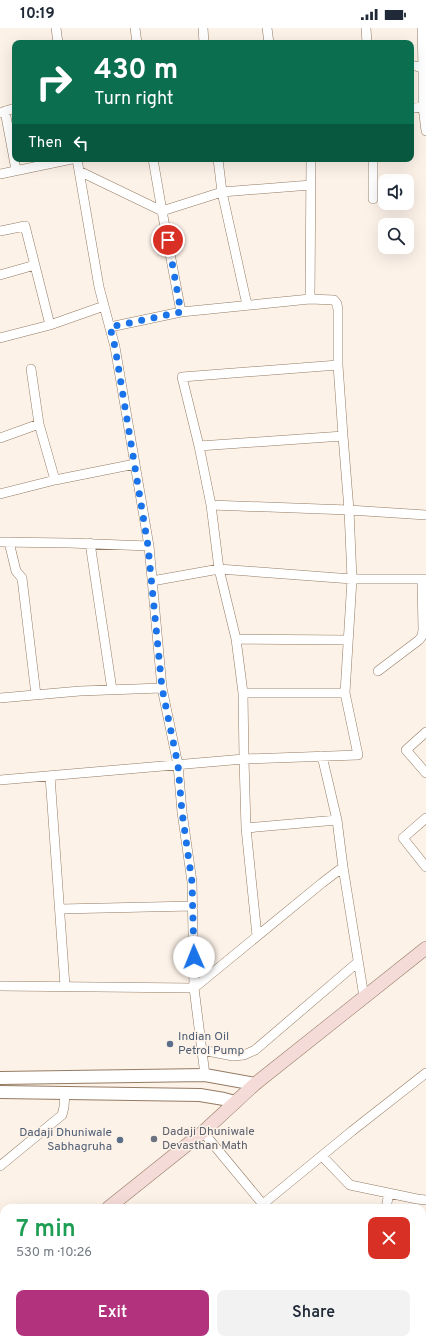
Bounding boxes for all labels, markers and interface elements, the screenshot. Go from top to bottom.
text: 10:19 [20,5,55,24]
text: 430 m [94,53,178,89]
icon: right [28,56,80,108]
text: Turn right [94,88,174,111]
icon: left [70,132,92,154]
text: Then [28,134,62,153]
map controls [378,174,414,254]
button: sound [378,174,414,210]
button: search [378,218,414,254]
pin [151,223,185,257]
icon: arrive [157,229,179,251]
position arrow [173,936,215,978]
place label: Indian Oil Petrol Pump [178,1029,245,1059]
marker: Indian Oil Petrol Pump [165,1039,175,1049]
place label: Dadaji Dhuniwale Devasthan Math [162,1124,255,1154]
place label: Dadaji Dhuniwale Sabhagruha [19,1125,112,1155]
marker: Dadaji Dhuniwale Devasthan Math [149,1134,159,1144]
marker: Dadaji Dhuniwale Sabhagruha [115,1135,125,1145]
text: 7 min [16,1215,76,1245]
button: close [368,1217,410,1259]
text: 530 m · 10:26 [16,1245,92,1261]
button: Exit [16,1290,209,1336]
button: Share [217,1290,410,1336]

